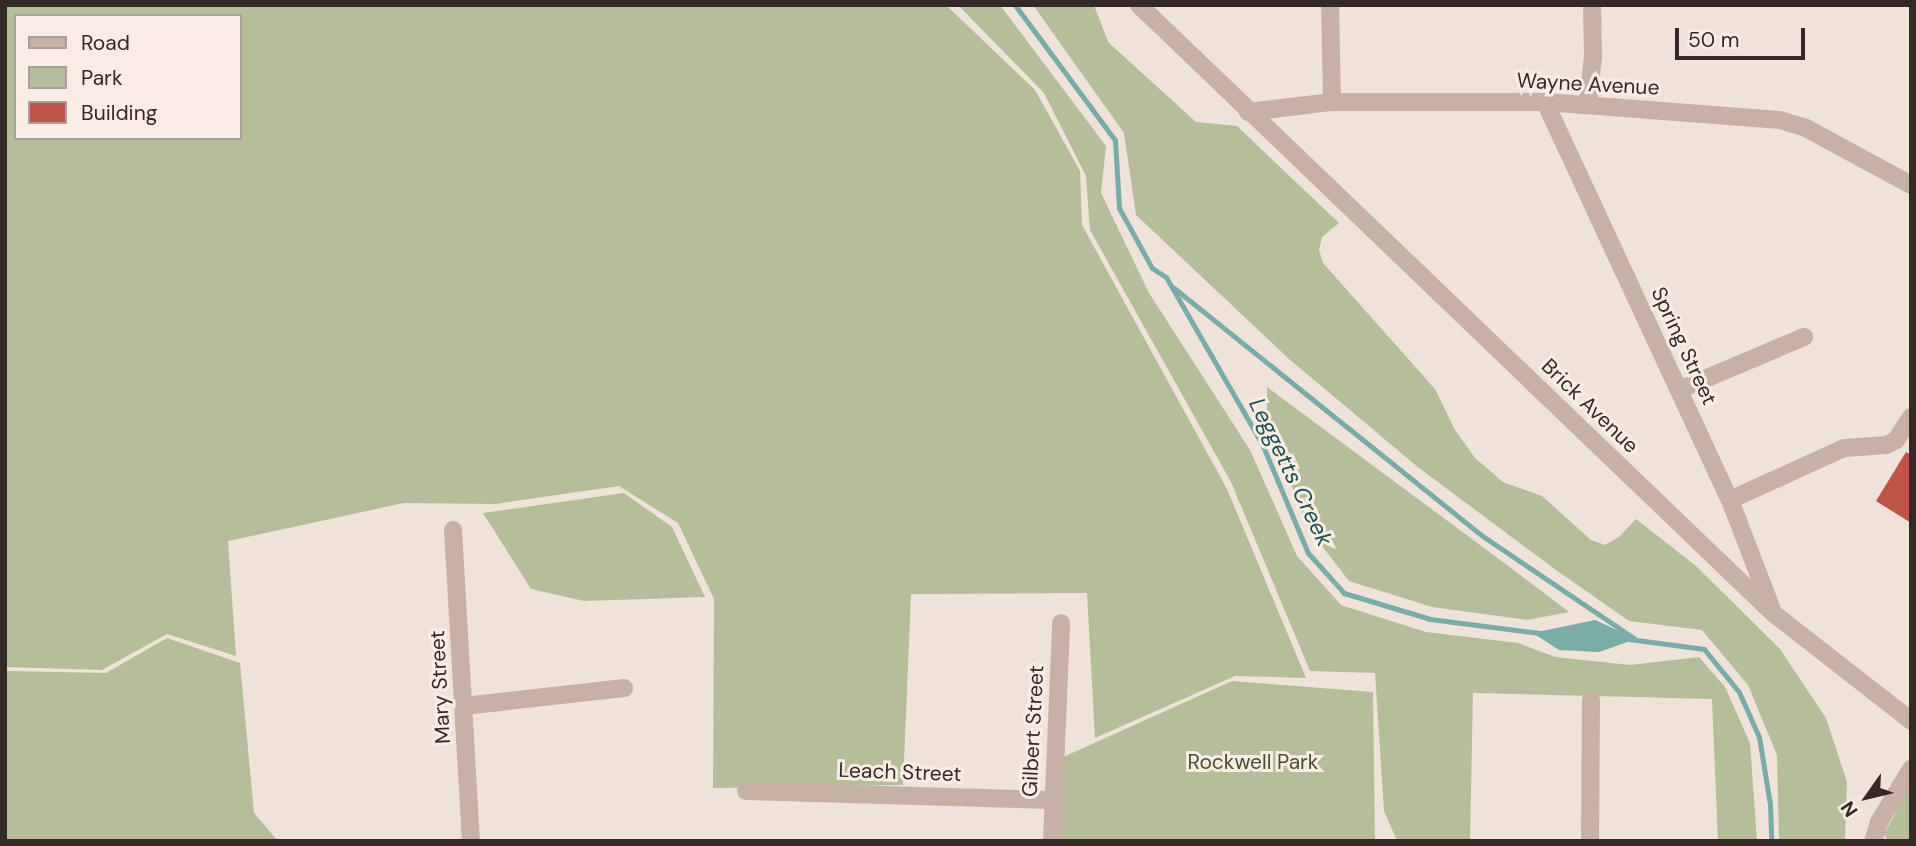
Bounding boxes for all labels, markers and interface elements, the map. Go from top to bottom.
legend [14,14,242,140]
scale bar [1678,14,1808,58]
text: 50 m [1688,26,1739,54]
text: Road [81,29,130,57]
text: Park [81,64,122,92]
street label: Wayne Avenue [1516,68,1660,100]
text: Building [81,99,157,127]
street label: Spring Street [1646,283,1722,409]
street label: Brick Avenue [1536,354,1644,458]
water label: Leggetts Creek [1243,393,1339,551]
street label: Mary Street [424,630,456,744]
street label: Gilbert Street [1017,665,1049,797]
park label: Rockwell Park [1188,749,1318,775]
street label: Leach Street [838,757,962,787]
north arrow [1832,762,1902,832]
text: N [1835,796,1863,822]

